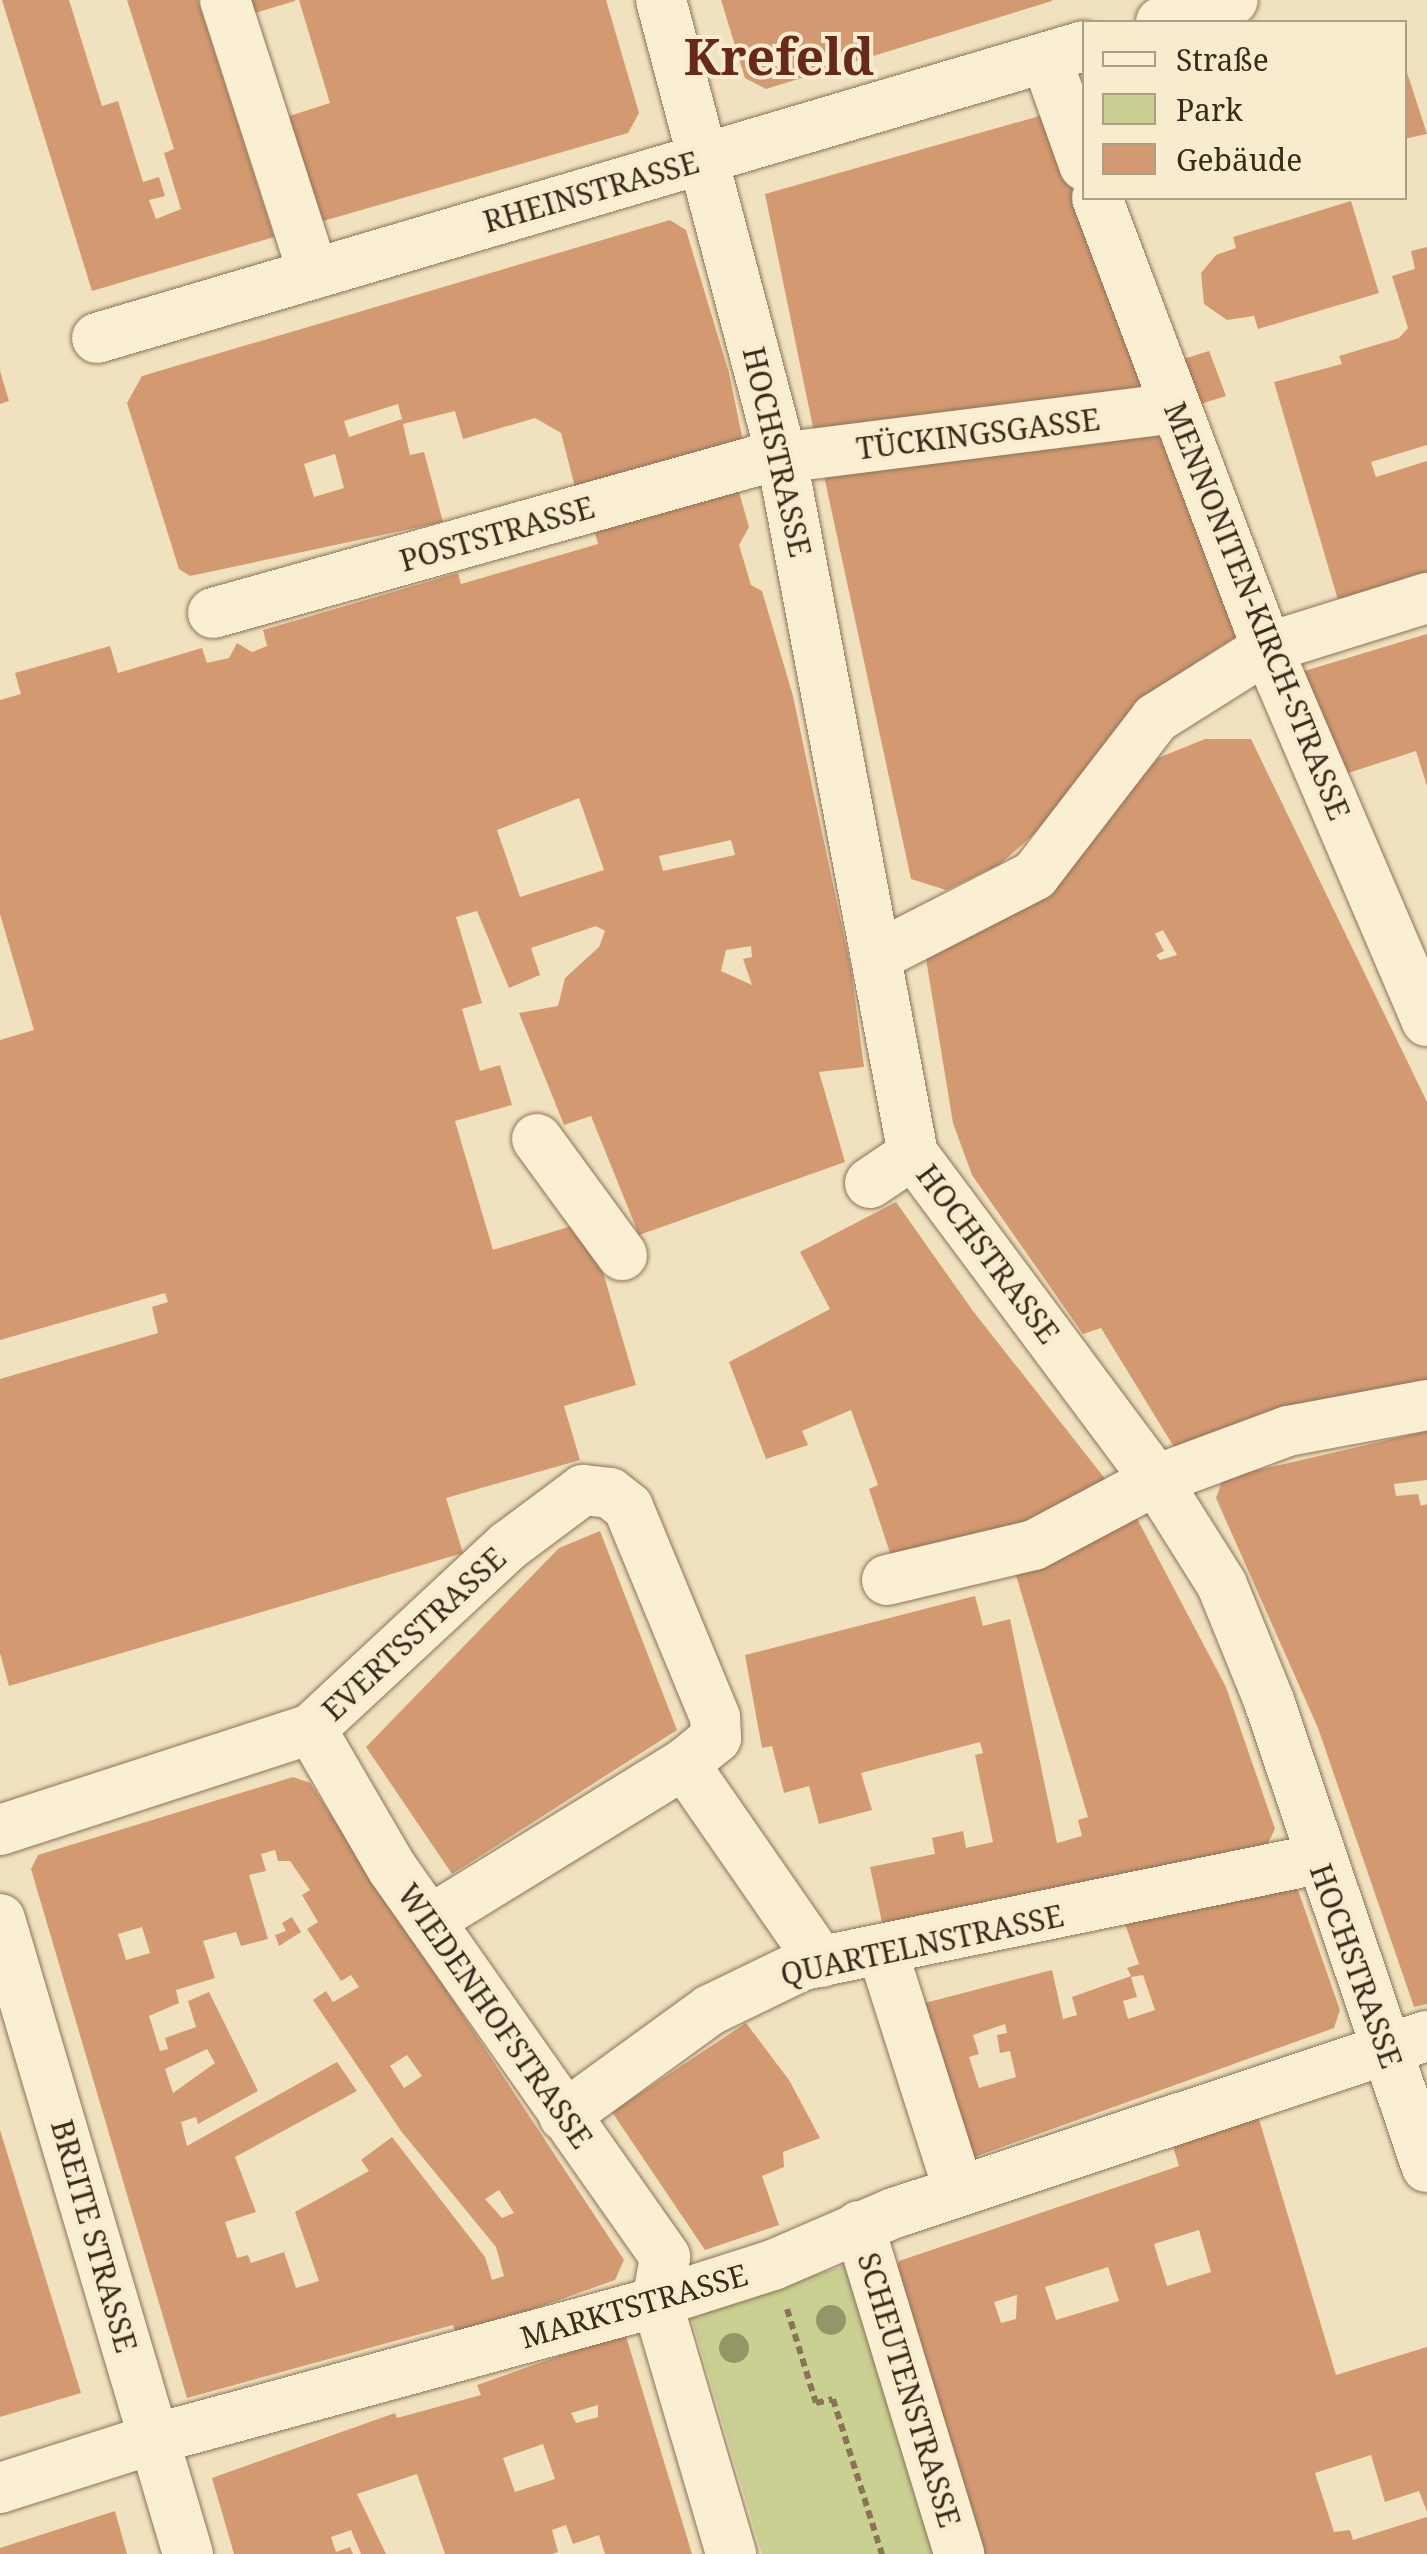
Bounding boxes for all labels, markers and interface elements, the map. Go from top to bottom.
legend [1082,20,1407,200]
district label: Krefeld [684,27,874,87]
text: Straße [1176,39,1269,80]
text: Park [1176,89,1243,130]
text: Gebäude [1176,139,1302,180]
street label: RHEINSTRASSE [479,144,703,240]
street label: HOCHSTRASSE [735,343,819,561]
street label: MENNONITEN-KIRCH-STRASSE [1157,397,1357,825]
street label: TÜCKINGSGASSE [854,401,1102,467]
street label: POSTSTRASSE [396,489,598,579]
street label: HOCHSTRASSE [909,1158,1067,1350]
street label: EVERTSSTRASSE [315,1540,513,1728]
street label: HOCHSTRASSE [1302,1859,1410,2073]
street label: WIEDENHOFSTRASSE [390,1877,600,2155]
street label: QUARTELNSTRASSE [777,1897,1067,1993]
street label: BREITE STRASSE [44,2116,144,2356]
street label: SCHEUTENSTRASSE [850,2248,968,2532]
street label: MARKTSTRASSE [516,2256,752,2356]

